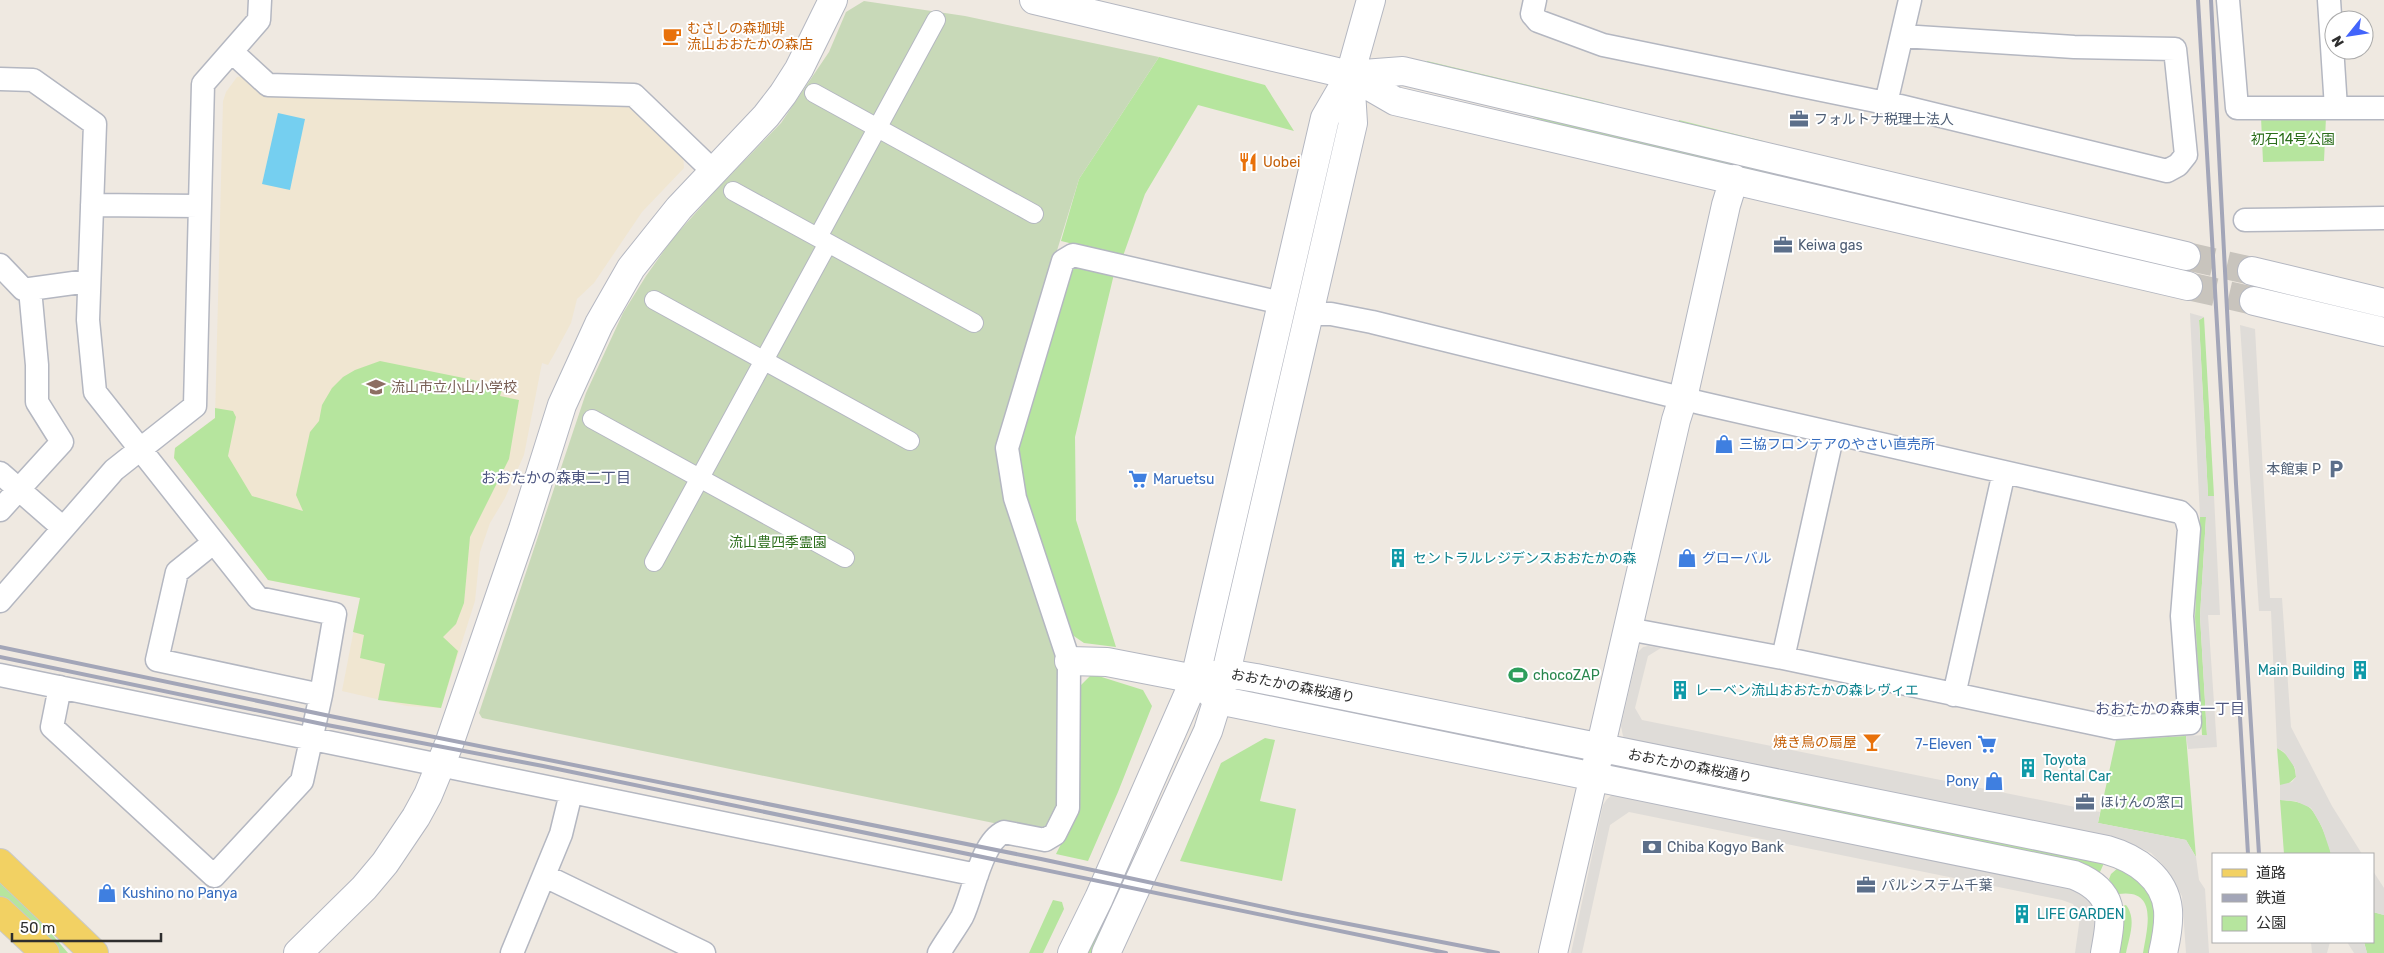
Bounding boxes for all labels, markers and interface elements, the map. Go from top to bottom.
north arrow [2324,10,2374,60]
place label: むさしの森珈琲 流山おおたかの森店 [687,20,813,53]
cafe icon: むさしの森珈琲 流山おおたかの森店 [661,25,683,47]
text: N [2328,33,2348,50]
office icon: フォルトナ税理士法人 [1788,108,1810,130]
place label: フォルトナ税理士法人 [1814,111,1954,128]
park label: 初石14号公園 [2251,131,2335,148]
restaurant icon: Uobei [1237,151,1259,173]
place label: Uobei [1263,154,1300,171]
office icon: Keiwa gas [1772,234,1794,256]
place label: Keiwa gas [1798,237,1863,254]
school or university icon: 流山市立小山小学校 [365,376,387,398]
place label: 流山市立小山小学校 [391,379,517,396]
shop icon: 三協フロンテアのやさい直売所 [1713,433,1735,455]
place label: 三協フロンテアのやさい直売所 [1739,436,1935,453]
parking icon: 本館東 P [2325,458,2347,480]
place label: 本館東 P [2267,461,2321,478]
supermarket icon: Maruetsu [1127,468,1149,490]
district label: おおたかの森東二丁目 [481,469,631,487]
place label: Maruetsu [1153,471,1214,488]
park label: 流山豊四季霊園 [729,534,827,551]
building icon: セントラルレジデンスおおたかの森 [1387,547,1409,569]
shop icon: グローバル [1676,547,1698,569]
place label: セントラルレジデンスおおたかの森 [1413,550,1637,567]
place label: グローバル [1702,550,1772,567]
building icon: Main Building [2349,659,2371,681]
place label: Main Building [2258,662,2345,679]
sports icon: chocoZAP [1507,664,1529,686]
street label: おおたかの森桜通り [1230,666,1356,706]
place label: chocoZAP [1533,667,1600,684]
building icon: レーベン流山おおたかの森レヴィエ [1669,679,1691,701]
place label: レーベン流山おおたかの森レヴィエ [1695,682,1919,699]
district label: おおたかの森東一丁目 [2095,700,2245,718]
bar icon: 焼き鳥の扇屋 [1861,731,1883,753]
supermarket icon: 7-Eleven [1976,733,1998,755]
place label: 焼き鳥の扇屋 [1773,734,1857,751]
place label: 7-Eleven [1915,736,1972,753]
street label: おおたかの森桜通り [1627,746,1753,786]
place label: Toyota Rental Car [2043,752,2111,785]
building icon: Toyota Rental Car [2017,757,2039,779]
shop icon: Pony [1983,770,2005,792]
place label: Pony [1946,773,1979,790]
office icon: ほけんの窓口 [2074,791,2096,813]
place label: ほけんの窓口 [2100,794,2184,811]
bank icon: Chiba Kogyo Bank [1641,836,1663,858]
place label: Chiba Kogyo Bank [1667,839,1785,856]
legend [2212,853,2374,943]
text: 道路 [2256,864,2286,882]
office icon: パルシステム千葉 [1855,874,1877,896]
place label: パルシステム千葉 [1881,877,1993,894]
shop icon: Kushino no Panya [96,882,118,904]
place label: Kushino no Panya [122,885,238,902]
text: 鉄道 [2256,889,2286,907]
building icon: LIFE GARDEN [2011,903,2033,925]
place label: LIFE GARDEN [2037,906,2125,923]
scale bar [12,910,161,942]
text: 公園 [2256,914,2286,932]
text: 50 m [20,919,55,937]

